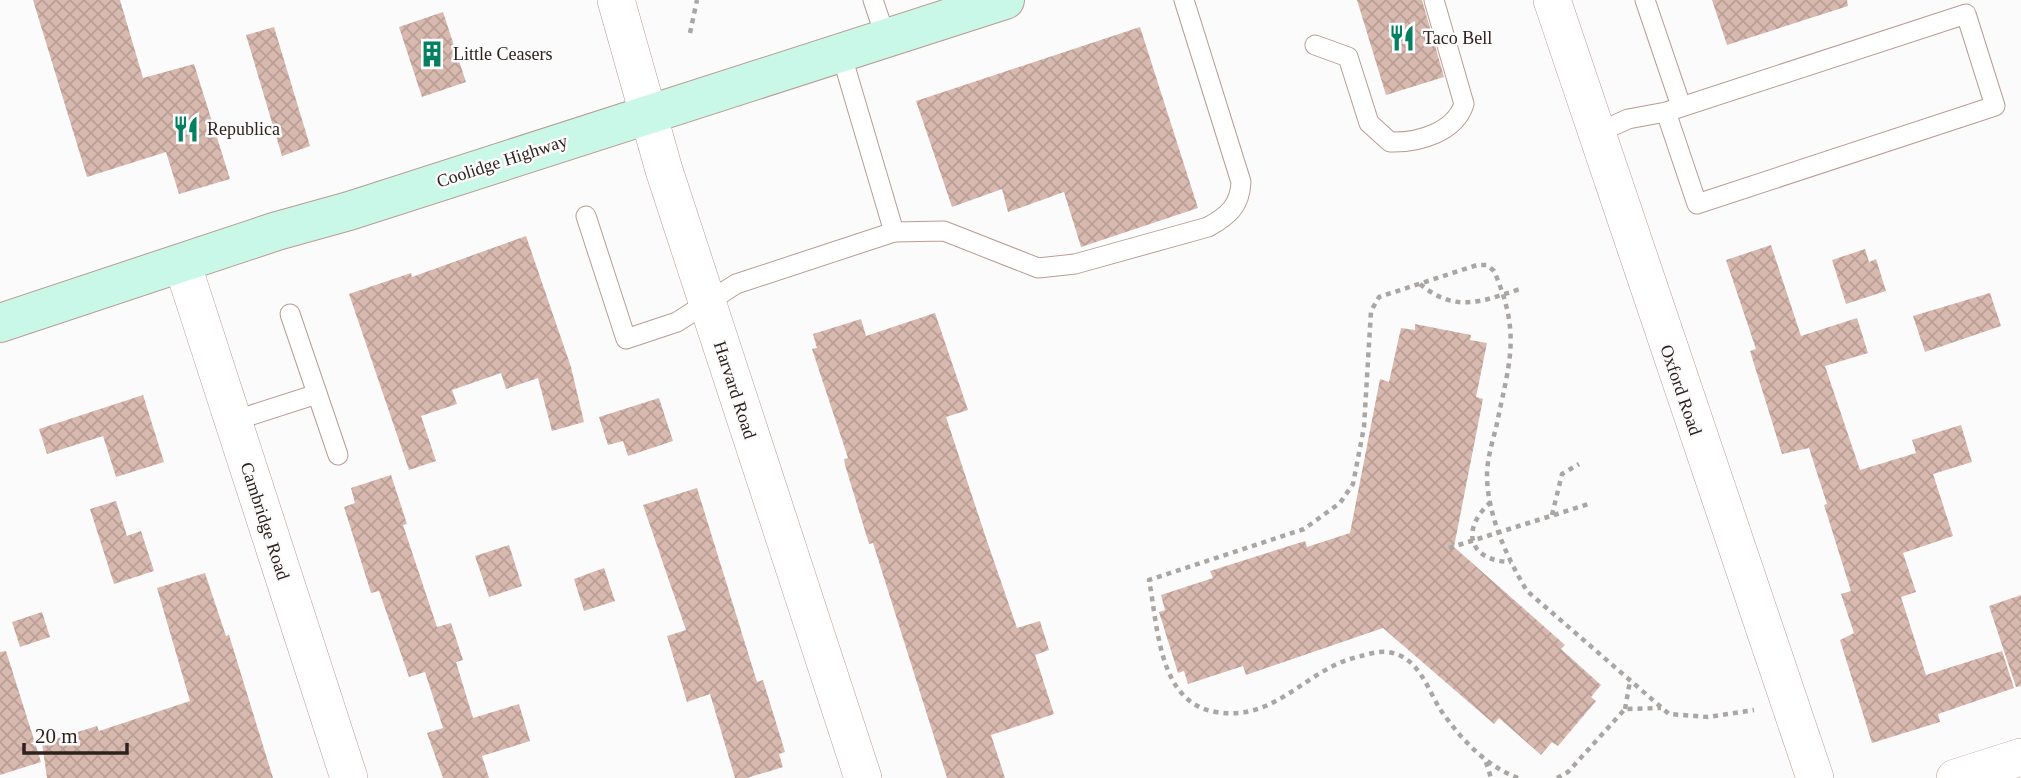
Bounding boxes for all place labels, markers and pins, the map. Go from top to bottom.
restaurant icon: Taco Bell [1387,23,1417,53]
place label: Taco Bell [1423,28,1492,48]
building icon: Little Ceasers [417,39,447,69]
place label: Little Ceasers [453,44,552,64]
restaurant icon: Republica [171,114,201,144]
place label: Republica [207,119,280,139]

